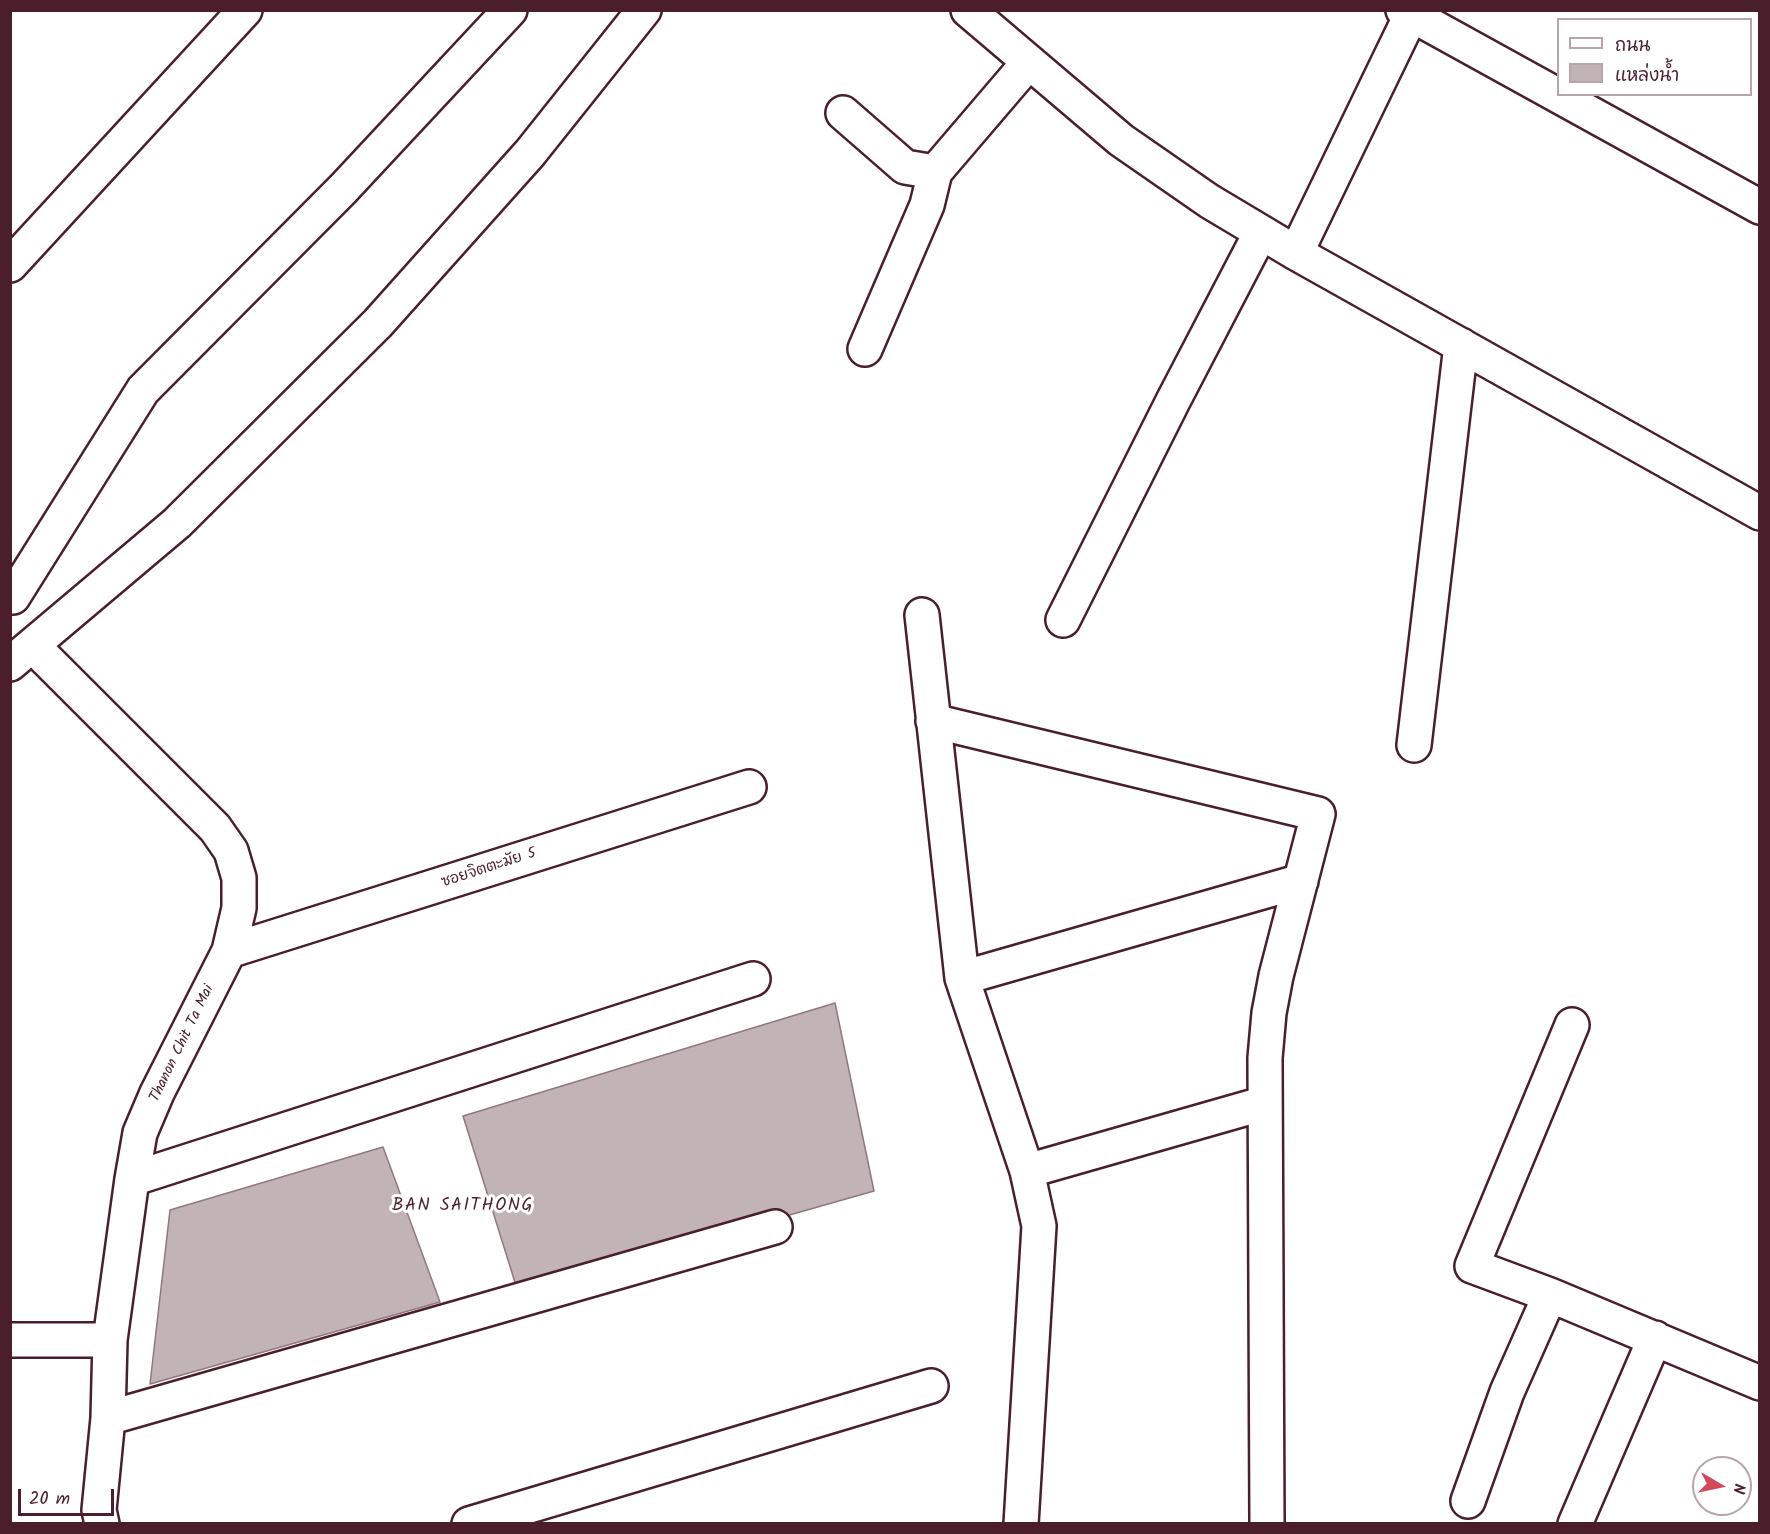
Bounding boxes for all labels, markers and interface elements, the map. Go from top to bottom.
legend [1557,18,1752,96]
text: ถนน [1615,32,1650,61]
text: แหล่งน้ำ [1615,62,1679,91]
street label: ซอยจิตตะมัย 5 [439,845,539,893]
street label: Thanon Chit Ta Mai [147,983,219,1105]
district label: BAN SAITHONG [392,1196,534,1218]
north arrow [1692,1456,1752,1516]
scale bar [21,1477,117,1515]
text: N [1725,1482,1751,1496]
text: 20 m [29,1485,70,1514]

